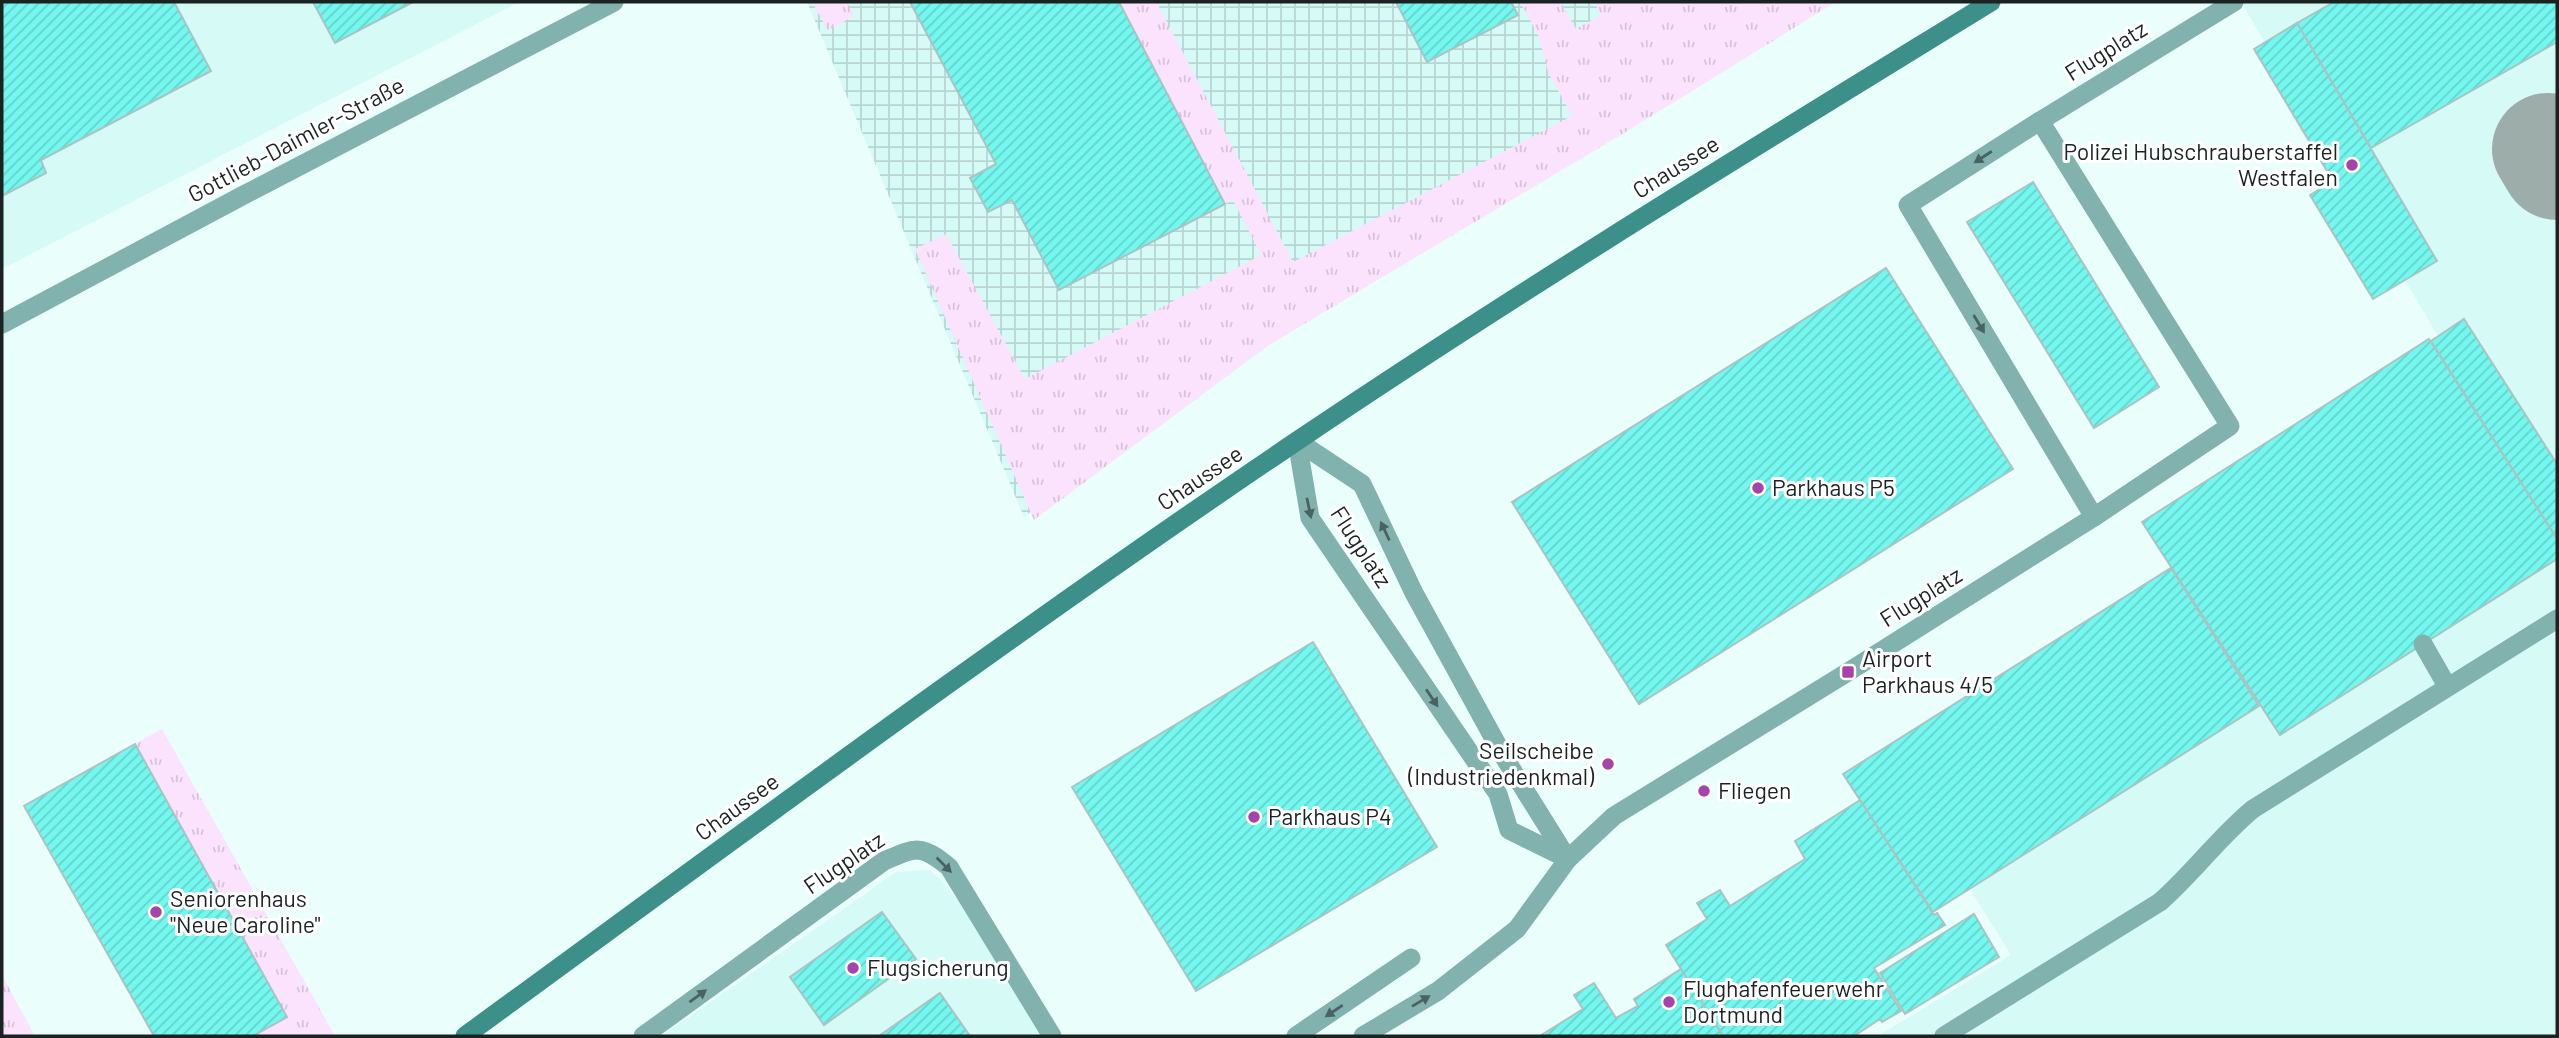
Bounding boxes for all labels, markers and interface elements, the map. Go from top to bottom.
street label: Flugplatz [2059,14,2152,86]
street label: Gottlieb-Daimler-Straße [183,70,408,208]
street label: Chaussee [1627,129,1724,204]
place label: Polizei Hubschrauberstaffel Westfalen [2064,137,2338,191]
one-way arrow [1973,151,1992,164]
marker: Polizei Hubschrauberstaffel Westfalen [2344,157,2360,173]
one-way arrow [1973,315,1986,334]
street label: Chaussee [1152,439,1247,516]
place label: Parkhaus P5 [1772,473,1895,501]
marker: Parkhaus P5 [1750,480,1766,496]
one-way arrow [1303,497,1314,519]
street label: Flugplatz [1325,501,1398,592]
one-way arrow [1379,521,1391,541]
street label: Flugplatz [1874,560,1967,632]
place label: Airport Parkhaus 4/5 [1862,644,1993,698]
marker: Airport Parkhaus 4/5 [1840,664,1856,680]
one-way arrow [1425,688,1438,707]
place label: Seilscheibe (Industriedenkmal) [1407,736,1595,790]
marker: Seilscheibe (Industriedenkmal) [1600,756,1616,772]
street label: Chaussee [689,766,784,846]
place label: Fliegen [1718,776,1791,804]
marker: Fliegen [1696,783,1712,799]
place label: Parkhaus P4 [1268,802,1392,830]
marker: Parkhaus P4 [1246,809,1262,825]
street label: Flugplatz [798,825,889,899]
one-way arrow [936,856,953,873]
place label: Seniorenhaus "Neue Caroline" [170,884,321,938]
marker: Seniorenhaus "Neue Caroline" [148,904,164,920]
place label: Flugsicherung [867,953,1009,981]
marker: Flugsicherung [845,960,861,976]
place label: Flughafenfeuerwehr Dortmund [1683,974,1885,1028]
one-way arrow [689,989,708,1003]
marker: Flughafenfeuerwehr Dortmund [1661,994,1677,1010]
one-way arrow [1411,995,1431,1007]
one-way arrow [1325,1004,1343,1018]

